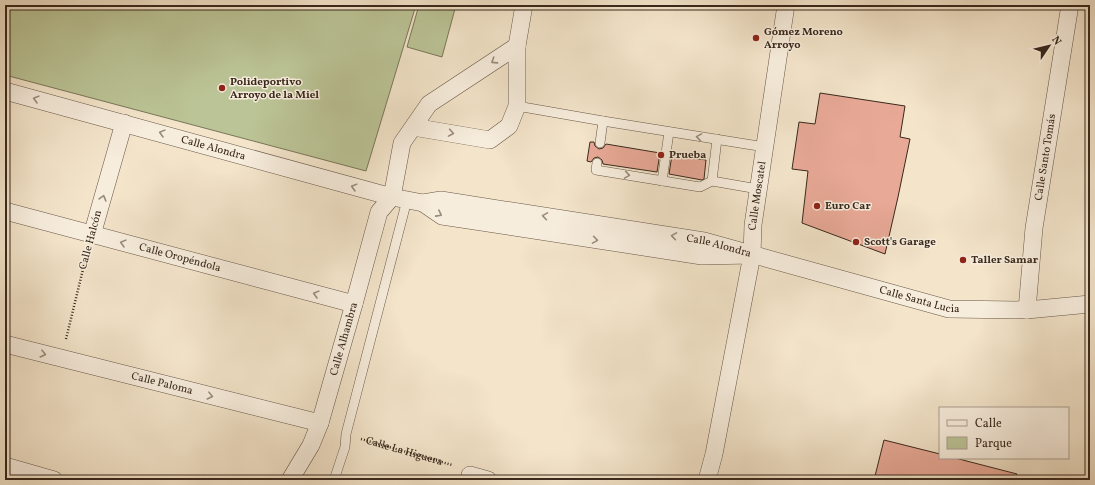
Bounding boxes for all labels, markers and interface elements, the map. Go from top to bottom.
place label: Gómez Moreno Arroyo [764,25,843,53]
north arrow [1029,26,1069,66]
marker: Gómez Moreno Arroyo [751,33,761,43]
text: N [1048,34,1064,49]
one-way arrow [491,57,498,64]
place label: Polideportivo Arroyo de la Miel [230,75,319,103]
marker: Polideportivo Arroyo de la Miel [217,83,227,93]
one-way arrow [33,95,40,104]
street label: Calle Santo Tomás [1031,112,1060,202]
one-way arrow [158,129,165,138]
one-way arrow [448,129,454,137]
street label: Calle Alondra [179,132,248,164]
one-way arrow [695,133,702,142]
place label: Prueba [669,148,706,163]
marker: Prueba [656,150,666,160]
street label: Calle Moscatel [745,160,770,231]
one-way arrow [624,170,630,179]
one-way arrow [351,183,358,191]
one-way arrow [98,194,106,201]
place label: Euro Car [825,199,871,214]
marker: Euro Car [812,201,822,211]
street label: Calle Halcón [76,208,106,271]
one-way arrow [435,209,443,216]
one-way arrow [542,212,548,221]
street label: Calle Alondra [685,231,753,261]
one-way arrow [671,233,677,241]
one-way arrow [592,235,598,244]
place label: Scott's Garage [864,235,936,250]
marker: Scott's Garage [851,237,861,247]
one-way arrow [120,239,127,248]
street label: Calle Oropéndola [137,240,223,276]
place label: Taller Samar [971,253,1039,268]
marker: Taller Samar [958,255,968,265]
street label: Calle Santa Lucia [878,283,960,317]
one-way arrow [313,291,320,299]
street label: Calle Alhambra [326,300,362,377]
one-way arrow [40,349,46,357]
street label: Calle Paloma [130,368,195,398]
one-way arrow [206,391,213,399]
legend [939,407,1069,459]
text: Calle [975,416,1002,432]
street label: Calle La Higuera [364,433,445,470]
text: Parque [975,436,1012,452]

